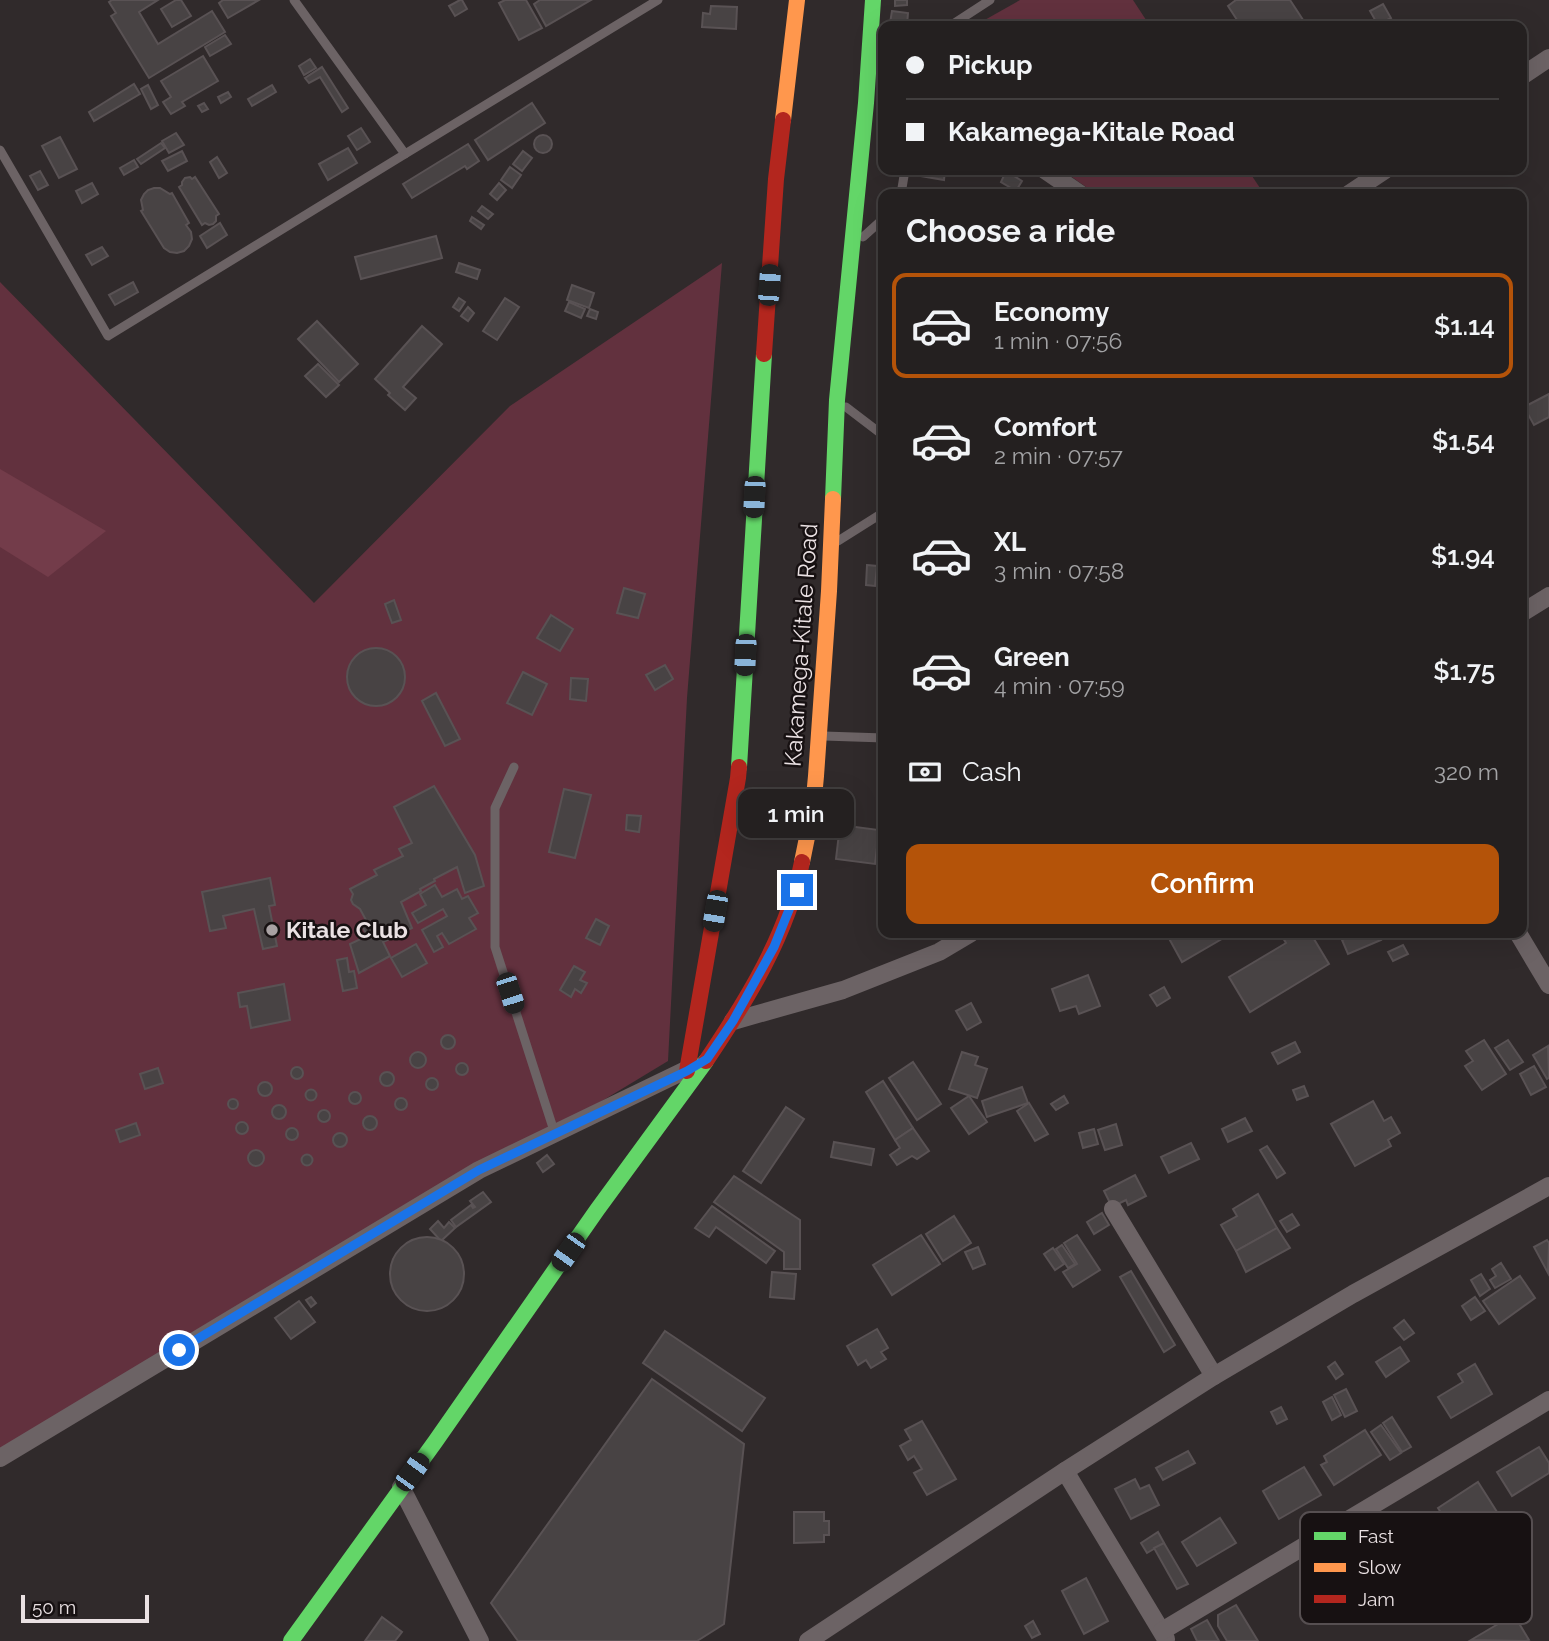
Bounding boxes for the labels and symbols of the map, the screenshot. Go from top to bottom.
car [758,263,781,307]
car [743,475,766,519]
street label: Kakamega-Kitale Road [779,522,822,768]
car [734,633,757,677]
callout: 1 min [739,788,855,838]
route end [781,874,813,906]
car [702,888,729,934]
place label: Kitale Club [286,916,408,943]
marker: Kitale Club [264,922,280,938]
car [494,970,527,1016]
car [548,1229,589,1275]
route start [163,1334,195,1366]
car [392,1449,433,1495]
legend [1300,1512,1532,1624]
text: Fast [1358,1525,1394,1547]
text: Slow [1358,1556,1402,1578]
text: Jam [1358,1588,1395,1610]
scale bar [21,1592,149,1624]

